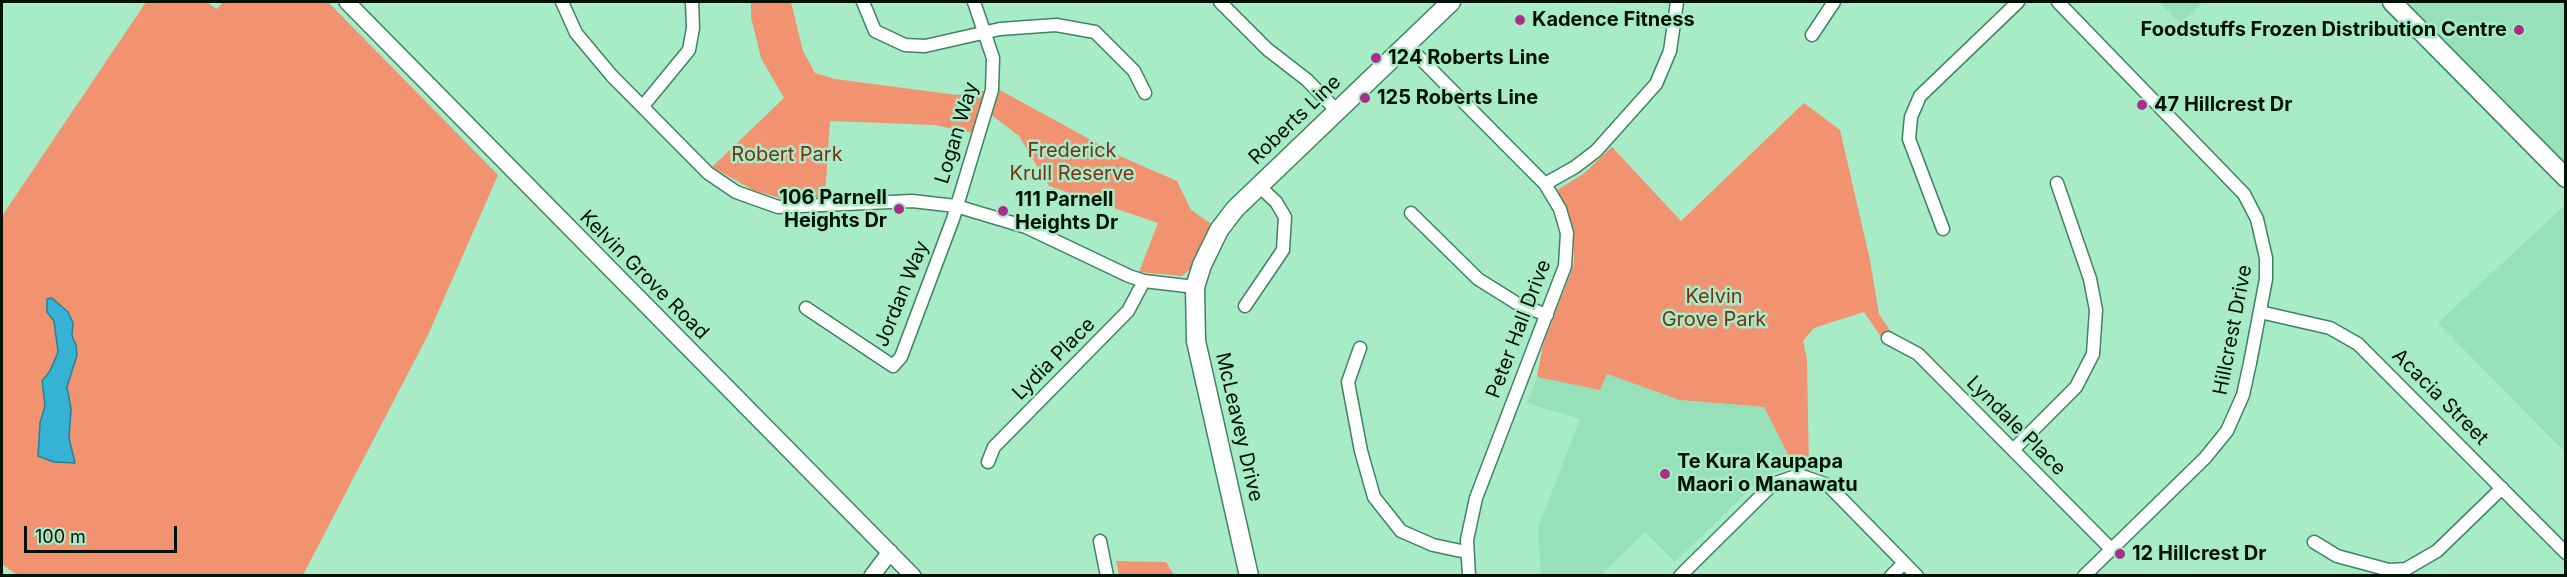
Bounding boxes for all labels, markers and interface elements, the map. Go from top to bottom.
place label: Kadence Fitness [1532,8,1695,32]
marker: Kadence Fitness [1513,13,1527,27]
place label: Foodstuffs Frozen Distribution Centre [2141,18,2507,42]
marker: Foodstuffs Frozen Distribution Centre [2512,23,2526,37]
place label: 124 Roberts Line [1388,46,1550,70]
marker: 124 Roberts Line [1369,51,1383,65]
street label: Roberts Line [1244,70,1346,170]
street label: Logan Way [930,79,984,187]
place label: 125 Roberts Line [1377,86,1538,110]
marker: 125 Roberts Line [1358,91,1372,105]
place label: 47 Hillcrest Dr [2154,93,2292,117]
marker: 47 Hillcrest Dr [2135,98,2149,112]
park label: Frederick Krull Reserve [1010,139,1134,186]
park label: Robert Park [731,143,843,167]
place label: 106 Parnell Heights Dr [779,186,887,233]
place label: 111 Parnell Heights Dr [1015,188,1118,235]
marker: 106 Parnell Heights Dr [892,202,906,216]
marker: 111 Parnell Heights Dr [996,204,1010,218]
street label: Kelvin Grove Road [574,205,714,345]
street label: Jordan Way [870,237,934,351]
street label: Peter Hall Drive [1482,256,1556,402]
street label: Hillcrest Drive [2209,263,2257,397]
park label: Kelvin Grove Park [1662,285,1766,332]
street label: Lydia Place [1008,313,1100,405]
street label: Acacia Street [2387,344,2493,450]
street label: McLeavey Drive [1210,350,1268,504]
street label: Lyndale Place [1961,371,2071,481]
place label: Te Kura Kaupapa Maori o Manawatu [1677,450,1858,497]
marker: Te Kura Kaupapa Maori o Manawatu [1658,467,1672,481]
scale bar [27,514,180,552]
text: 100 m [35,526,86,547]
place label: 12 Hillcrest Dr [2132,542,2266,566]
marker: 12 Hillcrest Dr [2113,547,2127,561]

